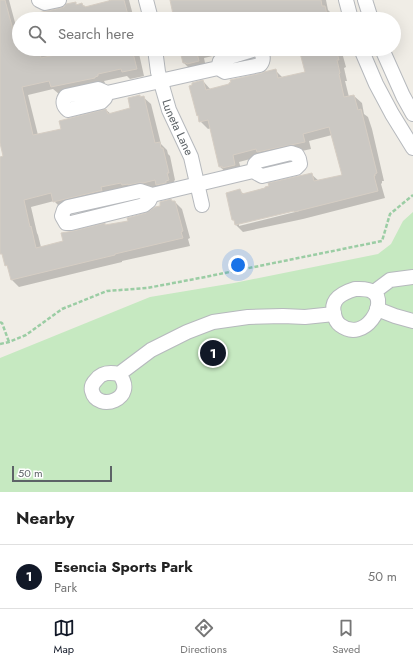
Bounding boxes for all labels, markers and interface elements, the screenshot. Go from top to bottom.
search box [12,12,401,56]
icon: search [26,23,48,45]
text: Search here [58,23,134,45]
street label: Luneta Lane [157,97,198,158]
your location [228,255,248,275]
pin: 1 [200,338,226,368]
scale bar [12,464,112,483]
text: 50 m [18,465,43,481]
text: Nearby [16,506,74,530]
text: Esencia Sports Park [54,556,193,578]
text: 1 [26,567,32,586]
text: 50 m [368,567,397,586]
text: Park [54,578,77,597]
tab: Map [53,617,75,657]
tab: Directions [180,617,227,657]
tab: Saved [332,617,360,657]

